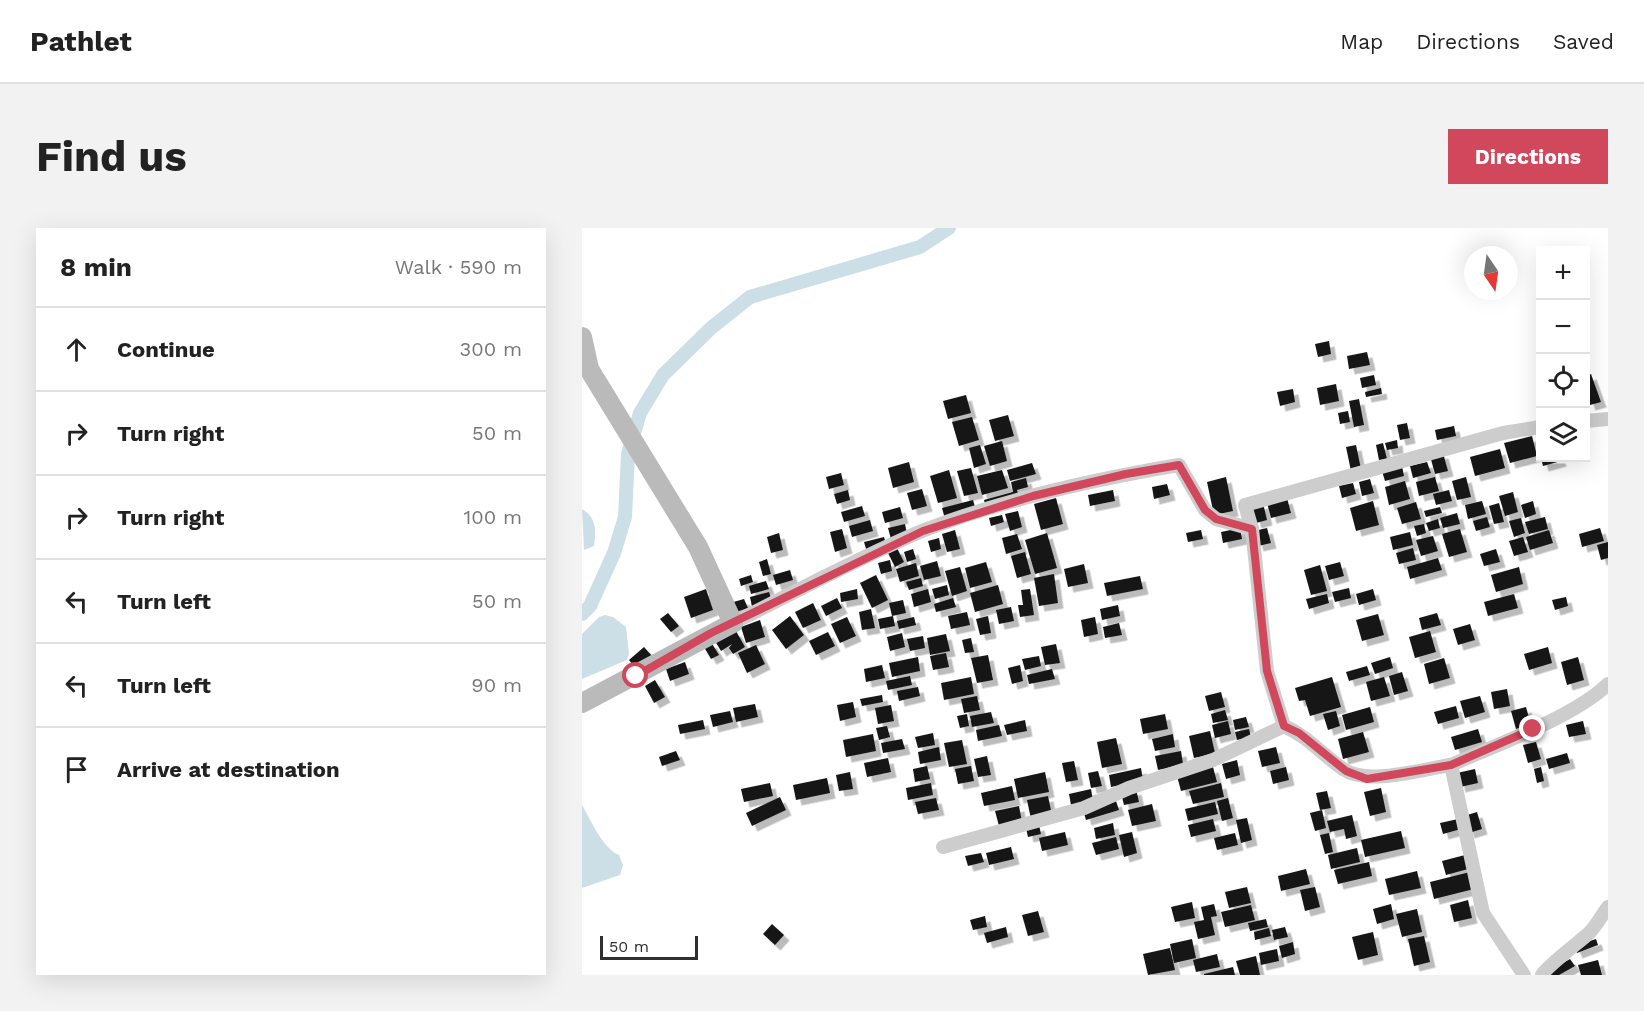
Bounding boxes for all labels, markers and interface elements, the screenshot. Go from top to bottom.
text: Pathlet [30,25,132,58]
text: Map [1340,29,1383,54]
text: Directions [1416,29,1520,54]
text: Saved [1553,29,1614,54]
button: Directions [1448,129,1608,184]
text: Find us [36,132,187,181]
north arrow [1464,246,1518,300]
map controls [1536,246,1590,462]
button: + [1536,246,1590,300]
text: 8 min [60,252,132,282]
text: Walk · 590 m [395,255,522,279]
button: − [1536,300,1590,354]
icon: ahead [60,333,93,366]
text: Continue [117,337,215,362]
text: 300 m [460,337,522,361]
button: locate [1536,354,1590,408]
button: layers [1536,408,1590,462]
icon: right [60,417,93,450]
text: Turn right [117,421,224,446]
text: 50 m [472,421,522,445]
icon: right [60,501,93,534]
text: Turn right [117,505,224,530]
text: 100 m [463,505,522,529]
icon: left [60,585,93,618]
text: Turn left [117,589,211,614]
text: 50 m [472,589,522,613]
route start [622,662,648,688]
icon: left [60,669,93,702]
text: Turn left [117,673,211,698]
text: 90 m [471,673,522,697]
route end [1519,715,1545,741]
icon: arrive [60,753,93,786]
text: Arrive at destination [117,757,340,782]
scale bar [600,933,698,960]
text: 50 m [609,937,649,956]

